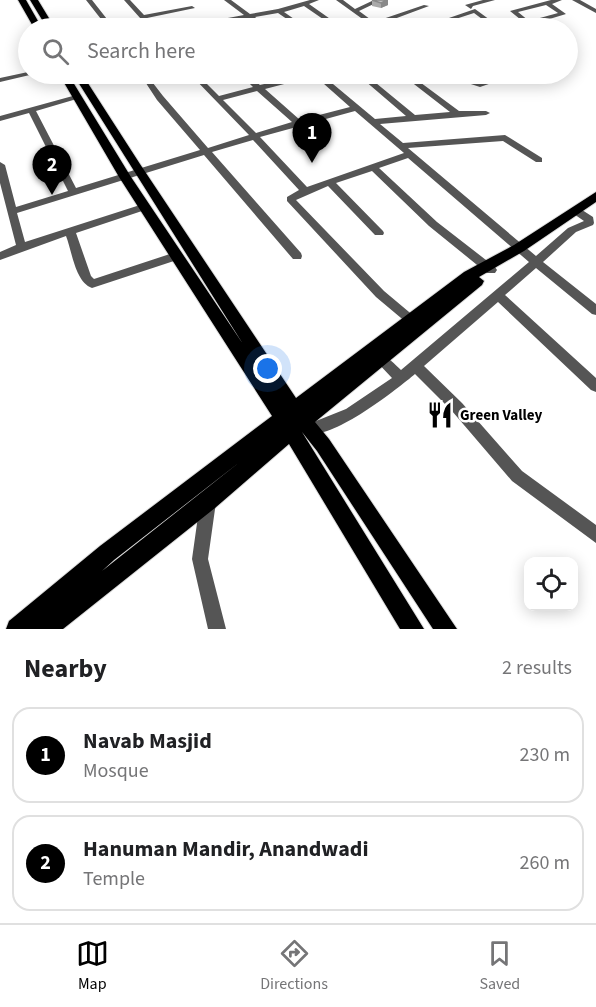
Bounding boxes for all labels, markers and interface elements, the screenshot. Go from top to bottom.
search box [18,18,578,84]
icon: search [39,35,72,68]
text: Search here [87,35,195,67]
pin: 1 [292,114,332,163]
pin: 2 [32,146,72,195]
your location [253,354,282,383]
restaurant icon: Green Valley [425,400,455,430]
place label: Green Valley [460,405,542,426]
map controls [524,557,578,611]
button: locate [524,557,578,611]
text: Nearby [24,650,107,687]
text: 2 results [502,654,572,682]
text: Navab Masjid [83,725,212,757]
text: 1 [40,741,51,769]
text: 230 m [520,741,570,769]
text: Mosque [83,757,149,785]
text: Hanuman Mandir, Anandwadi [83,833,368,865]
text: 2 [40,849,51,877]
text: 260 m [520,849,570,877]
text: Temple [83,865,145,893]
tab: Map [76,937,109,995]
tab: Directions [260,937,328,995]
tab: Saved [479,937,520,995]

